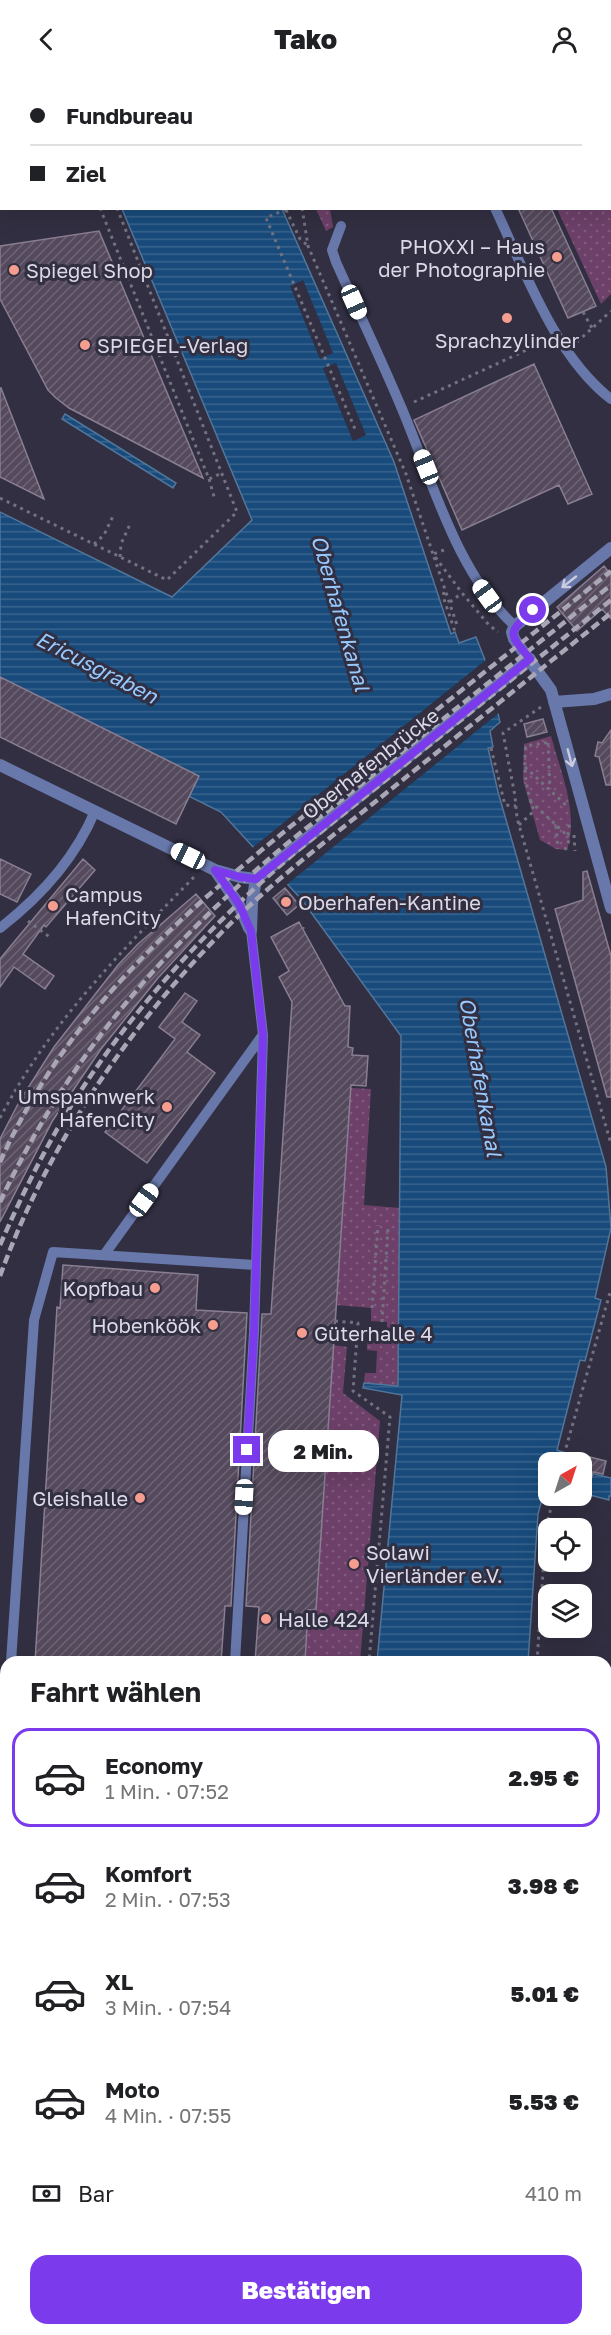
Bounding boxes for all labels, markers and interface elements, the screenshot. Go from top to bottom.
icon: back [30,23,63,56]
text: Tako [274,23,337,55]
icon: person [548,23,581,56]
text: Fundbureau [66,102,193,129]
text: Ziel [66,160,106,187]
place label: PHOXXI – Haus der Photographie [378,234,545,281]
marker: PHOXXI – Haus der Photographie [550,250,564,264]
place label: Spiegel Shop [26,258,153,282]
marker: Spiegel Shop [7,263,21,277]
car [338,282,370,322]
marker: Sprachzylinder [500,311,514,325]
place label: Sprachzylinder [435,328,579,352]
place label: SPIEGEL-Verlag [97,333,248,357]
marker: SPIEGEL-Verlag [78,338,92,352]
car [411,447,441,487]
water label: Oberhafenkanal [306,532,376,695]
one-way arrow [561,575,577,588]
car [469,576,505,616]
route start [519,596,546,623]
water label: Ericusgraben [32,625,163,709]
street label: Oberhafenbrücke [297,702,443,824]
one-way arrow [564,748,576,767]
car [168,840,208,872]
place label: Campus HafenCity [65,882,161,929]
place label: Oberhafen-Kantine [298,890,481,914]
marker: Oberhafen-Kantine [279,895,293,909]
marker: Campus HafenCity [46,899,60,913]
water label: Oberhafenkanal [454,995,508,1160]
place label: Umspannwerk HafenCity [17,1084,155,1131]
marker: Umspannwerk HafenCity [160,1100,174,1114]
car [126,1180,162,1220]
place label: Kopfbau [63,1276,143,1300]
marker: Kopfbau [148,1281,162,1295]
place label: Hobenköök [91,1313,201,1337]
marker: Hobenköök [206,1318,220,1332]
place label: Güterhalle 4 [314,1321,433,1345]
marker: Güterhalle 4 [295,1326,309,1340]
callout: 2 Min. [268,1429,379,1471]
route end [233,1436,260,1463]
text: 2 Min. [294,1439,353,1463]
north arrow [538,1452,592,1506]
map controls [538,1452,592,1638]
car [234,1479,254,1515]
place label: Gleishalle [32,1486,128,1510]
marker: Gleishalle [133,1491,147,1505]
button: locate [538,1518,592,1572]
place label: Solawi Vierländer e.V. [366,1540,503,1587]
marker: Solawi Vierländer e.V. [347,1557,361,1571]
button: layers [538,1584,592,1638]
place label: Halle 424 [278,1607,370,1631]
marker: Halle 424 [259,1612,273,1626]
text: Fahrt wählen [30,1676,201,1708]
icon: car [33,1751,87,1805]
text: Economy [105,1752,203,1779]
text: 2.95 € [509,1764,579,1791]
text: 1 Min. · 07:52 [105,1779,229,1803]
icon: car [33,1859,87,1913]
text: Komfort [105,1860,192,1887]
text: 3.98 € [508,1872,579,1899]
text: 2 Min. · 07:53 [105,1887,231,1911]
icon: car [33,1967,87,2021]
text: XL [105,1968,133,1995]
text: 5.01 € [510,1980,579,2007]
text: 3 Min. · 07:54 [105,1995,231,2019]
icon: car [33,2075,87,2129]
text: Moto [105,2076,160,2103]
text: 5.53 € [509,2088,579,2115]
text: 4 Min. · 07:55 [105,2103,231,2127]
icon: cash [30,2177,63,2210]
text: Bar [78,2180,114,2207]
text: 410 m [525,2181,582,2205]
button: Bestätigen [30,2255,582,2324]

